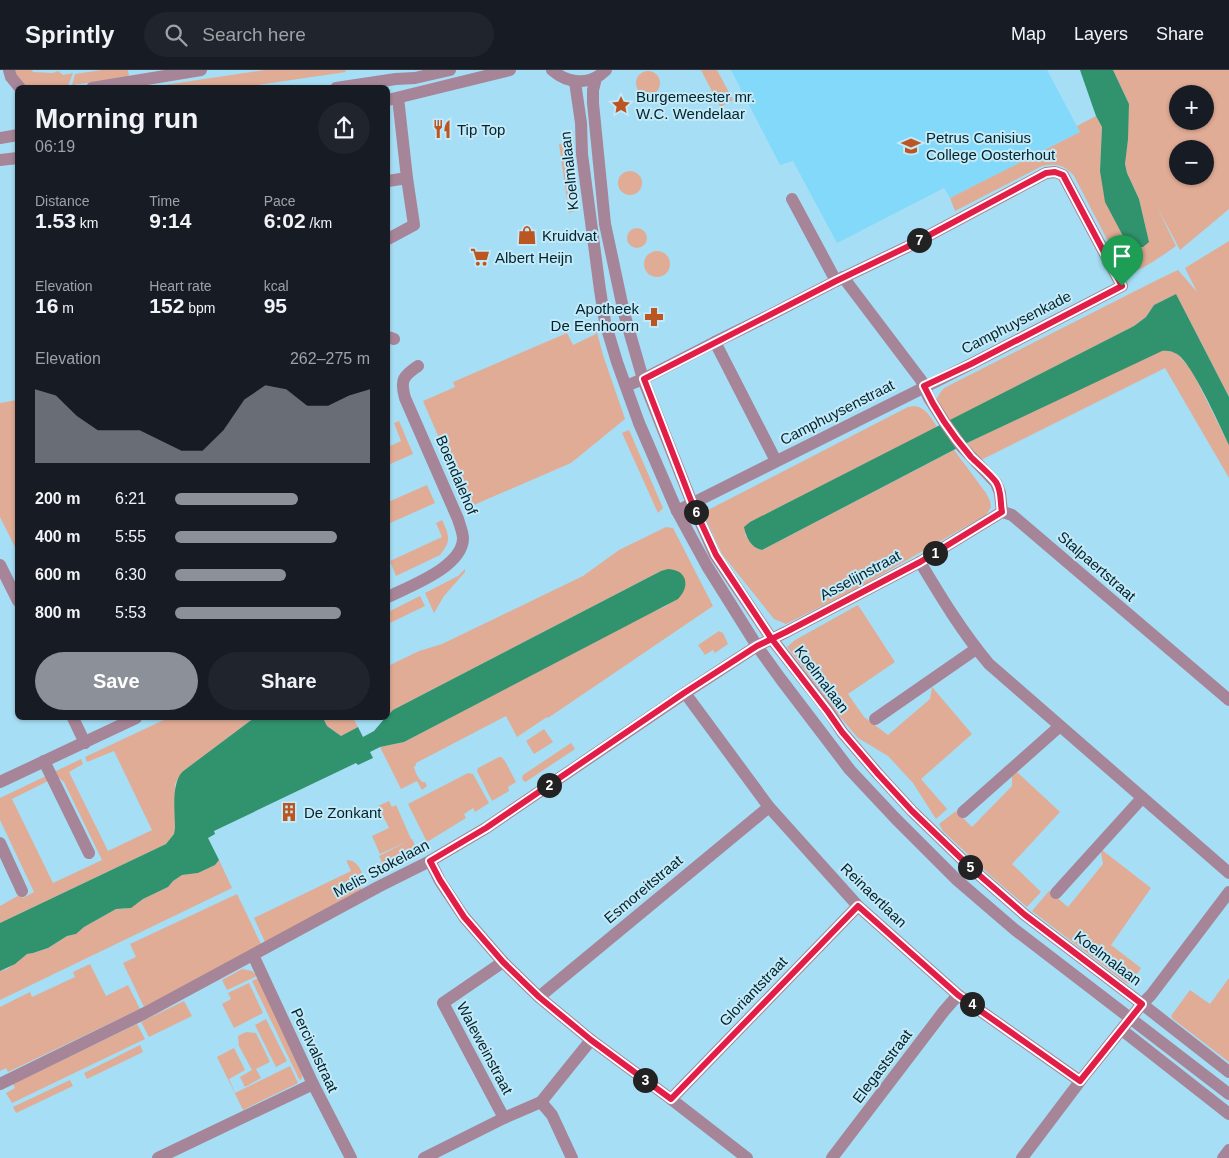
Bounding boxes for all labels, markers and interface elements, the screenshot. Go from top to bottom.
search box [144,12,494,57]
text: Sprintly [25,21,114,48]
icon: search [162,21,190,49]
text: Search here [202,24,306,45]
text: Map [1011,24,1046,44]
text: Layers [1074,24,1128,44]
text: Share [1156,24,1204,44]
map controls [1169,85,1214,185]
button: + [1169,85,1214,130]
place label: Burgemeester mr. W.C. Wendelaar [636,88,755,122]
place icon: Burgemeester mr. W.C. Wendelaar [610,94,632,116]
button: share [318,102,370,154]
text: Morning run [35,103,198,134]
restaurant icon: Tip Top [431,118,453,140]
place label: Tip Top [457,121,505,138]
place label: Petrus Canisius College Oosterhout [926,129,1056,163]
street label: Koelmalaan [556,131,582,211]
school or university icon: Petrus Canisius College Oosterhout [900,135,922,157]
text: 06:19 [35,138,75,155]
button: − [1169,140,1214,185]
text: Distance [35,193,89,209]
text: Time [149,193,180,209]
text: Pace [264,193,296,209]
text: 1.53 [35,209,76,232]
text: 9:14 [149,209,191,232]
text: 6:02 [264,209,306,232]
text: km [76,215,98,231]
text: /km [306,215,332,231]
shop icon: Kruidvat [516,224,538,246]
place label: Kruidvat [542,227,598,244]
pin: 7 [906,228,932,252]
text: 7 [916,232,923,248]
pin [1101,235,1143,286]
icon: arrive [1108,242,1136,270]
supermarket icon: Albert Heijn [469,246,491,268]
place label: Albert Heijn [495,249,573,266]
text: Elevation [35,278,93,294]
text: Heart rate [149,278,212,294]
text: kcal [264,278,289,294]
street label: Camphuysenkade [958,287,1074,357]
text: 16 [35,294,58,317]
text: 152 [149,294,184,317]
text: 95 [264,294,287,317]
text: m [58,300,74,316]
text: bpm [184,300,216,316]
place label: Apotheek De Eenhoorn [551,300,639,334]
pharmacy icon: Apotheek De Eenhoorn [643,306,665,328]
text: Elevation [35,350,101,367]
text: 262–275 m [290,350,370,367]
street label: Camphuysenstraat [777,375,898,448]
street label: Boendalehof [433,433,482,518]
text: 200 m [35,490,80,507]
text: 6:21 [115,490,146,507]
pin: 6 [684,500,708,524]
text: 6 [693,504,700,520]
text: 400 m [35,528,80,545]
text: 5:55 [115,528,146,545]
street label: Stalpaertstraat [1055,528,1140,605]
pin: 1 [922,540,948,566]
text: 1 [932,545,939,561]
street label: Asselijnstraat [817,546,904,603]
text: 600 m [35,566,80,583]
text: 6:30 [115,566,146,583]
text: 800 m [35,604,80,621]
text: 5:53 [115,604,146,621]
street label: Koelmalaan [791,642,853,716]
button: Save [35,652,198,710]
button: Share [208,652,370,710]
pin: 2 [536,772,562,798]
text: 2 [546,777,553,793]
building icon: De Zonkant [278,801,300,823]
place label: De Zonkant [304,804,382,821]
street label: Melis Stokelaan [330,836,432,900]
street label: Esmoreitstraat [600,851,686,927]
pin: 5 [958,854,982,880]
street label: Reinaertlaan [838,859,910,931]
text: 5 [967,859,974,875]
street label: Koelmalaan [1071,927,1145,989]
street label: Gloriantstraat [716,952,791,1029]
pin: 4 [960,992,984,1016]
text: 4 [969,996,976,1012]
street label: Waleweinstraat [454,999,517,1098]
street label: Percivalstraat [288,1005,342,1096]
street label: Elegaststraat [849,1025,916,1106]
pin: 3 [632,1068,658,1092]
text: 3 [642,1072,649,1088]

